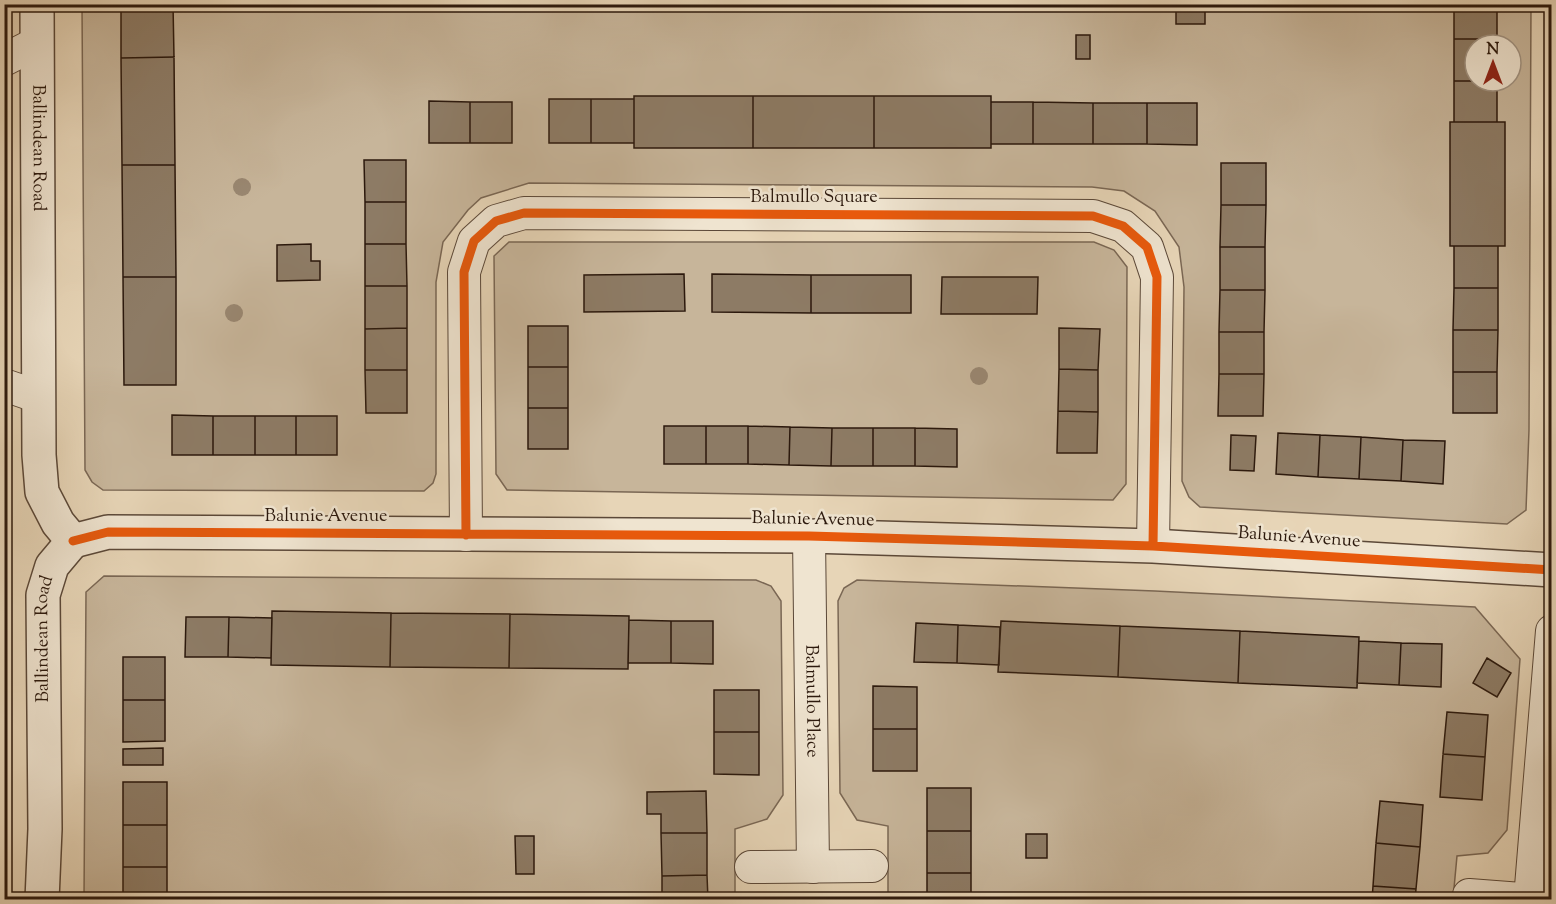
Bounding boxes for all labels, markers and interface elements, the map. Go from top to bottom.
north arrow [1463,33,1523,93]
text: N [1487,39,1500,62]
street label: Ballindean Road [24,84,51,212]
street label: Balmullo Square [750,185,878,211]
street label: Balunie Avenue [265,504,387,530]
street label: Balunie Avenue [751,506,875,534]
street label: Balunie Avenue [1237,521,1361,555]
street label: Ballindean Road [30,573,61,703]
street label: Balmullo Place [797,644,825,758]

